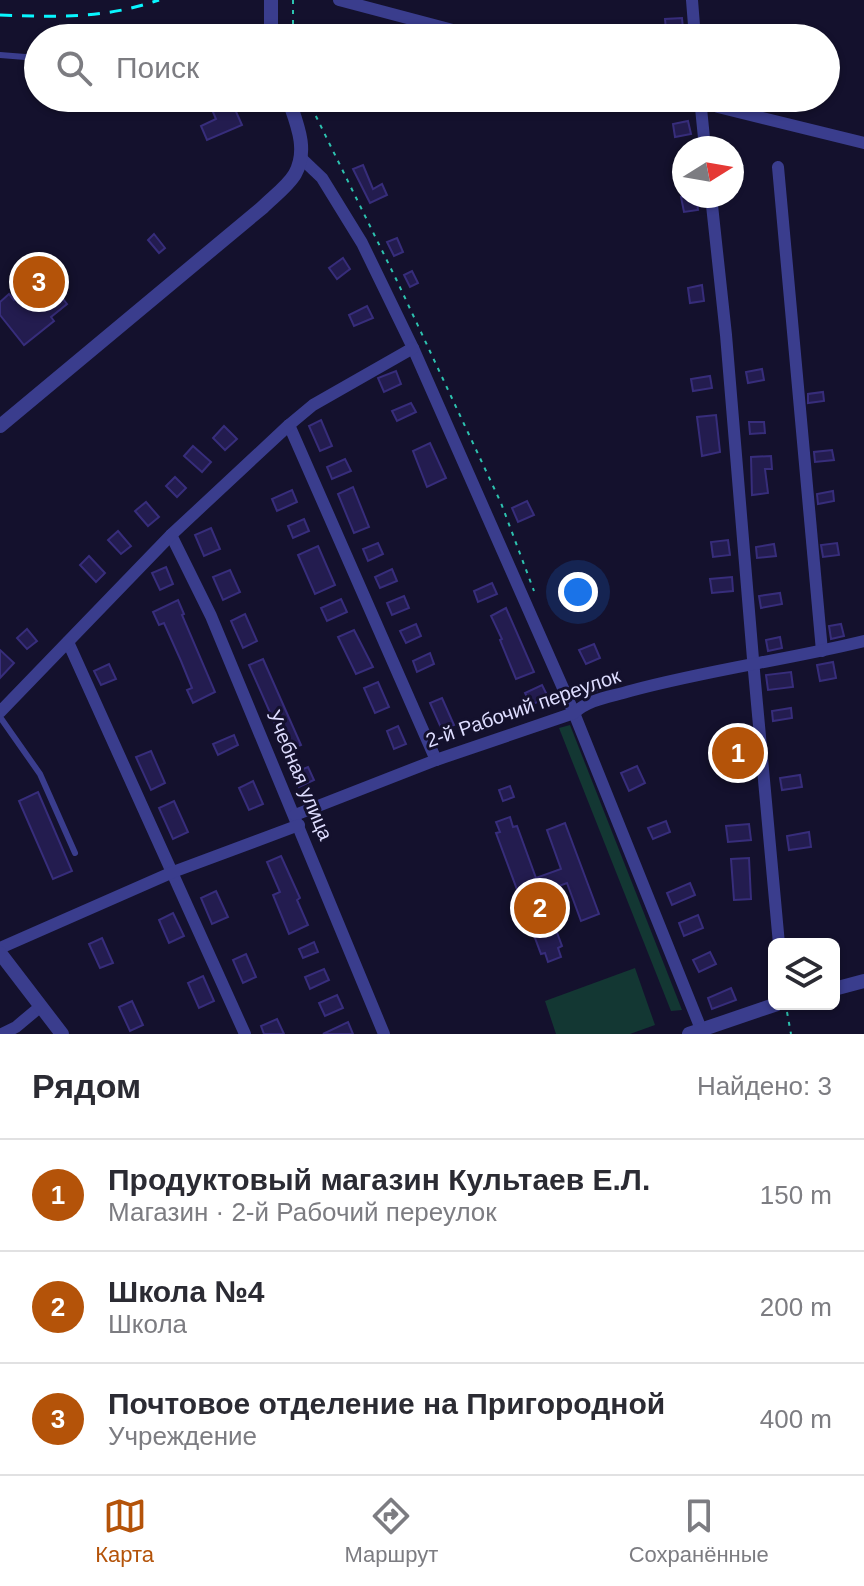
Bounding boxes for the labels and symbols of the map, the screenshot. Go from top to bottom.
north arrow [672,136,744,208]
pin: 3 [13,252,65,312]
your location [558,572,598,612]
street label: 2-й Рабочий переулок [423,664,623,752]
street label: Учебная улица [263,707,338,844]
pin: 1 [712,723,764,783]
pin: 2 [514,878,566,938]

